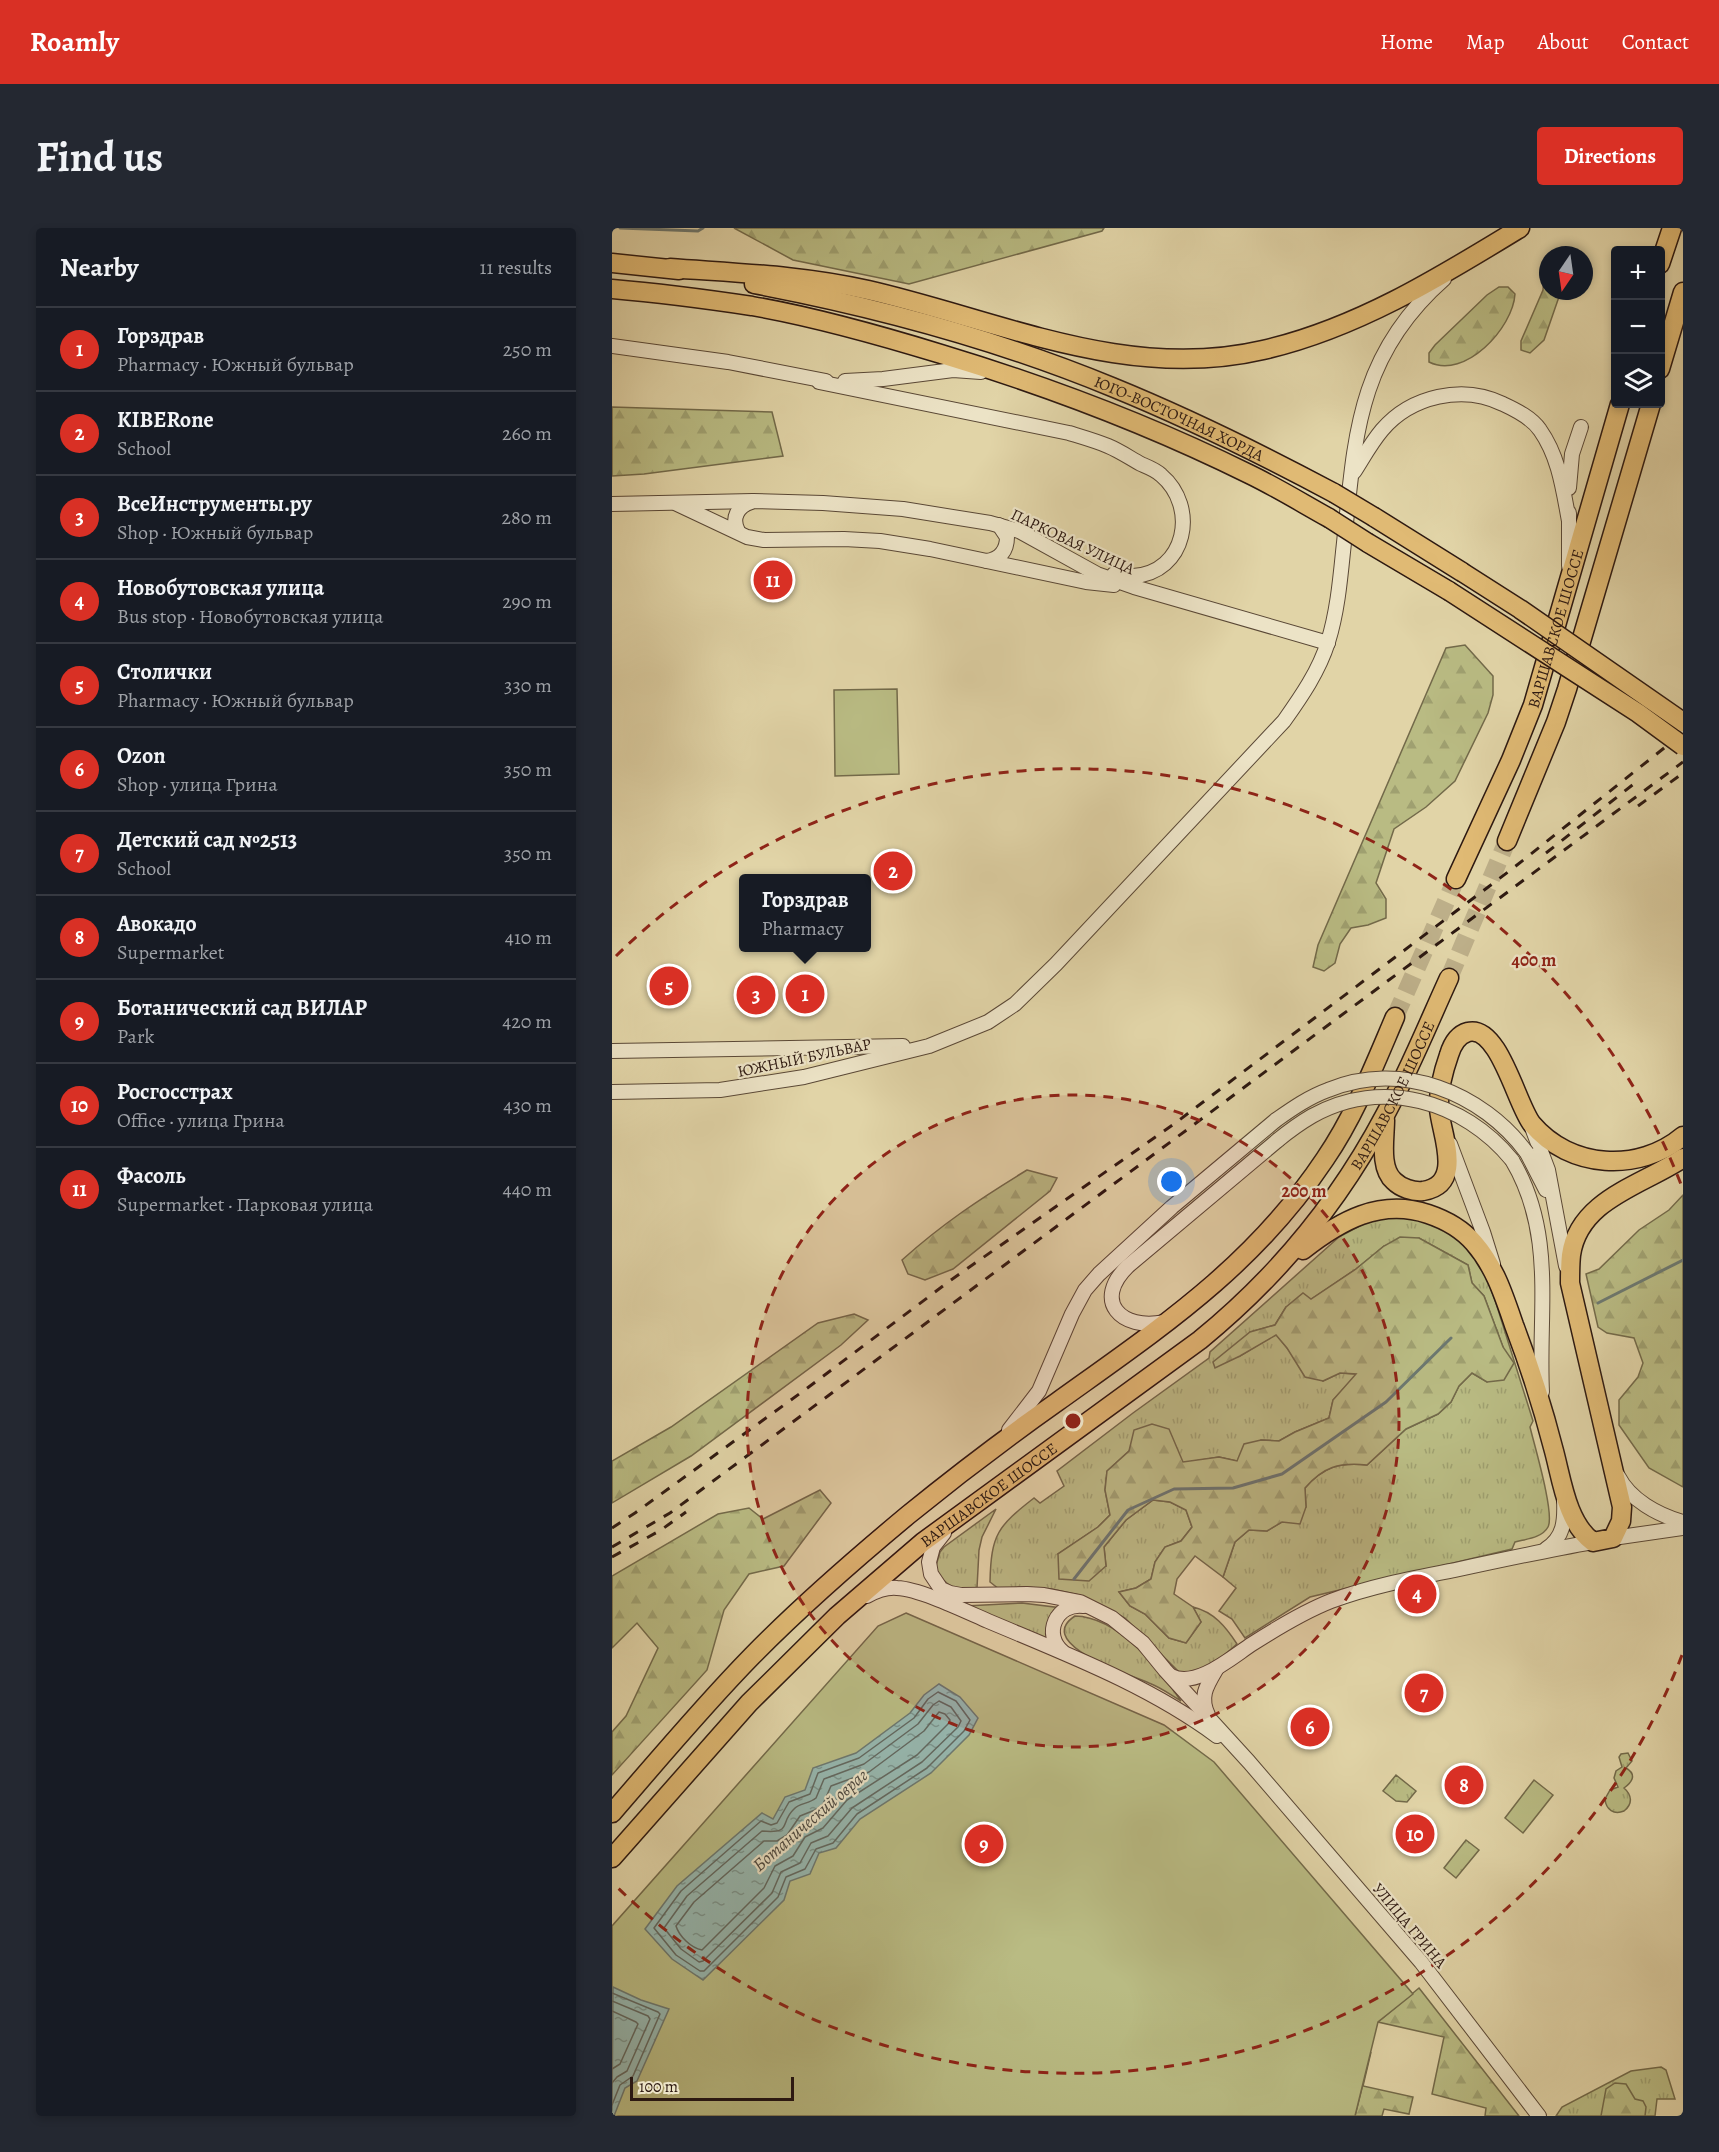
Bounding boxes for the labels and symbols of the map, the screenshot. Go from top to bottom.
north arrow [1539,246,1593,300]
street label: ЮГО-ВОСТОЧНАЯ ХОРДА [1091,371,1268,467]
street label: ПАРКОВАЯ УЛИЦА [1007,504,1139,580]
street label: ВАРШАВСКОЕ ШОССЕ [1523,547,1590,711]
pin: 11 [754,558,792,602]
pin: 2 [874,848,912,894]
text: 400 m [1512,948,1556,972]
pin: 5 [650,964,688,1008]
pin: 3 [736,972,776,1017]
pin: 1 [786,972,824,1017]
street label: ВАРШАВСКОЕ ШОССЕ [1346,1018,1440,1174]
street label: ЮЖНЫЙ БУЛЬВАР [735,1033,873,1083]
your location [1157,1167,1186,1196]
text: 200 m [1281,1179,1327,1203]
centre of rings [1063,1411,1083,1431]
street label: ВАРШАВСКОЕ ШОССЕ [916,1438,1062,1553]
pin: 4 [1398,1572,1436,1616]
pin: 7 [1404,1670,1444,1716]
pin: 6 [1290,1704,1330,1750]
pin: 8 [1444,1762,1484,1808]
water label: Ботанический овраг [747,1763,873,1877]
pin: 10 [1396,1812,1434,1856]
pin: 9 [964,1822,1004,1866]
street label: УЛИЦА ГРИНА [1367,1878,1452,1973]
scale bar [630,2074,794,2102]

